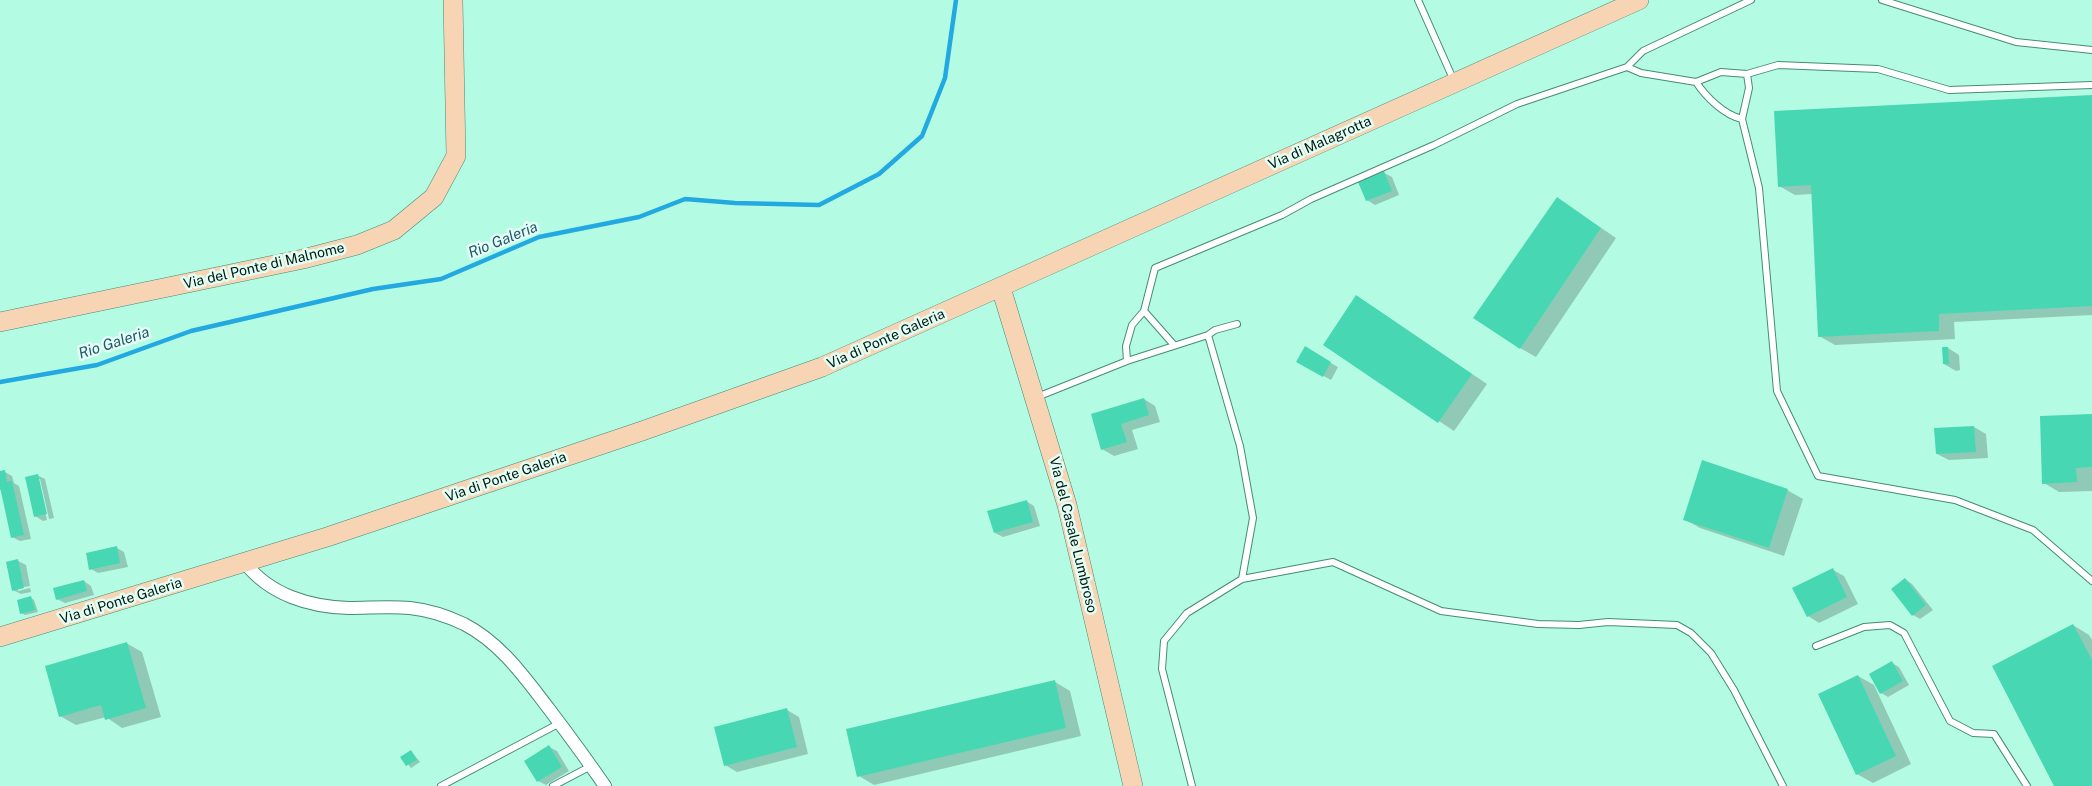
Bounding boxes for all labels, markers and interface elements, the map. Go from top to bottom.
street label: Via di Malagrotta [1266,113,1374,173]
water label: Rio Galeria [466,218,540,262]
street label: Via del Ponte di Malnome [182,239,346,293]
street label: Via di Ponte Galeria [825,306,947,372]
water label: Rio Galeria [76,323,152,363]
street label: Via di Ponte Galeria [443,448,569,506]
street label: Via del Casale Lumbroso [1045,455,1101,615]
street label: Via di Ponte Galeria [58,574,184,628]

